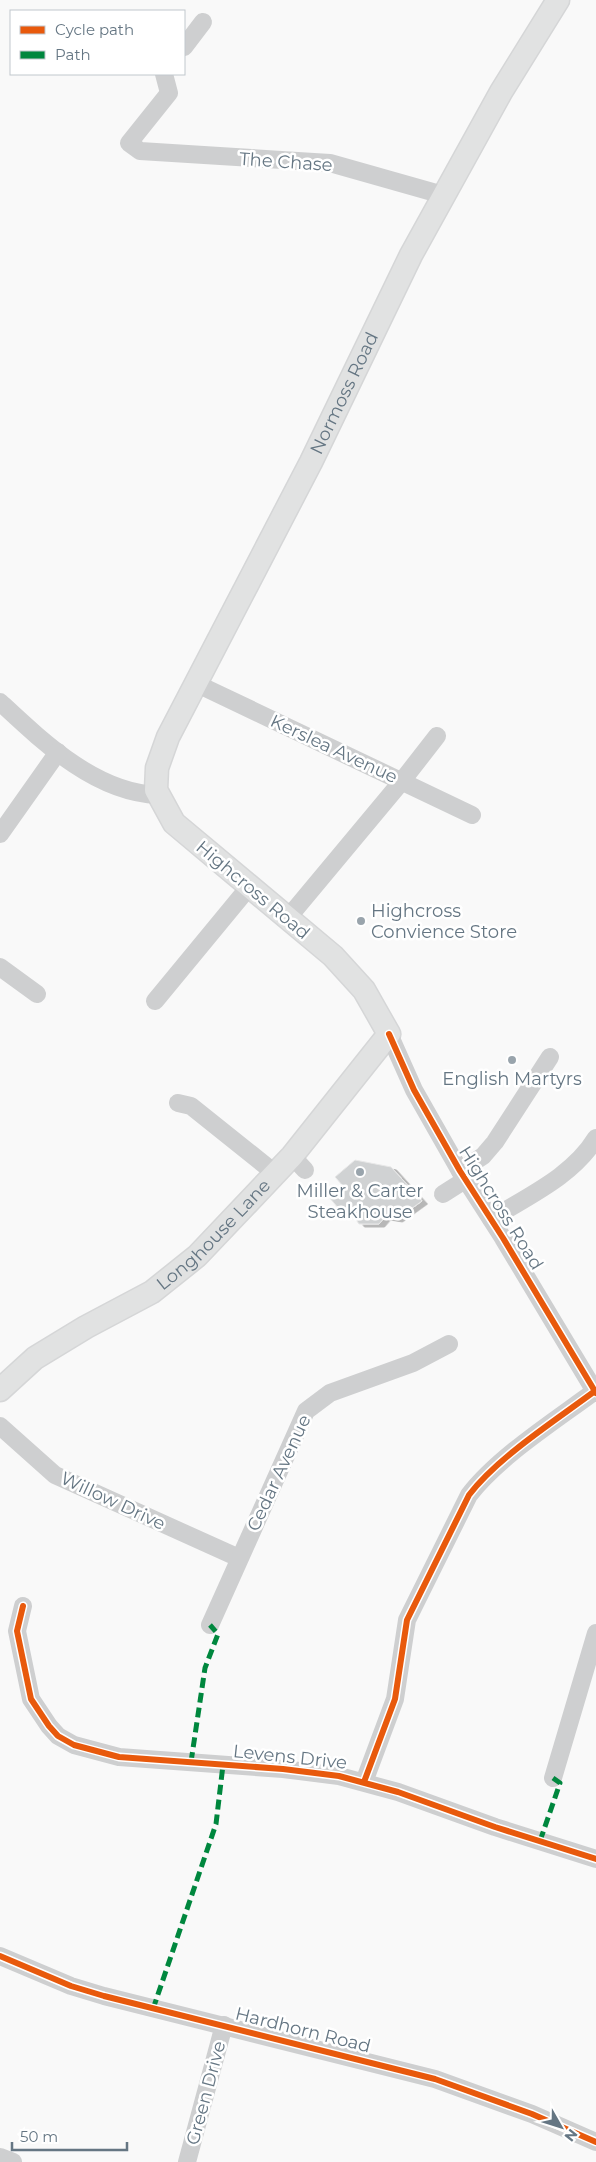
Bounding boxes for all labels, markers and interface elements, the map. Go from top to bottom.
legend [10,10,185,75]
text: Cycle path [55,20,134,39]
text: Path [55,45,91,64]
street label: The Chase [239,148,333,176]
street label: Normoss Road [305,329,383,458]
street label: Kerslea Avenue [267,710,401,788]
street label: Highcross Road [192,836,314,944]
place label: Highcross Convience Store [371,900,517,943]
marker: Highcross Convience Store [355,915,367,927]
marker: English Martyrs [506,1054,518,1066]
place label: English Martyrs [442,1068,582,1090]
street label: Highcross Road [454,1142,548,1274]
marker: Miller & Carter Steakhouse [354,1166,366,1178]
street label: Longhouse Lane [152,1175,275,1295]
place label: Miller & Carter Steakhouse [296,1180,424,1223]
street label: Cedar Avenue [242,1411,316,1535]
street label: Willow Drive [57,1467,169,1535]
street label: Levens Drive [232,1740,348,1774]
street label: Hardhorn Road [233,2003,373,2057]
street label: Green Drive [182,2039,230,2147]
north arrow [536,2102,586,2152]
scale bar [12,2120,128,2152]
text: N [561,2125,582,2145]
text: 50 m [20,2127,58,2146]

